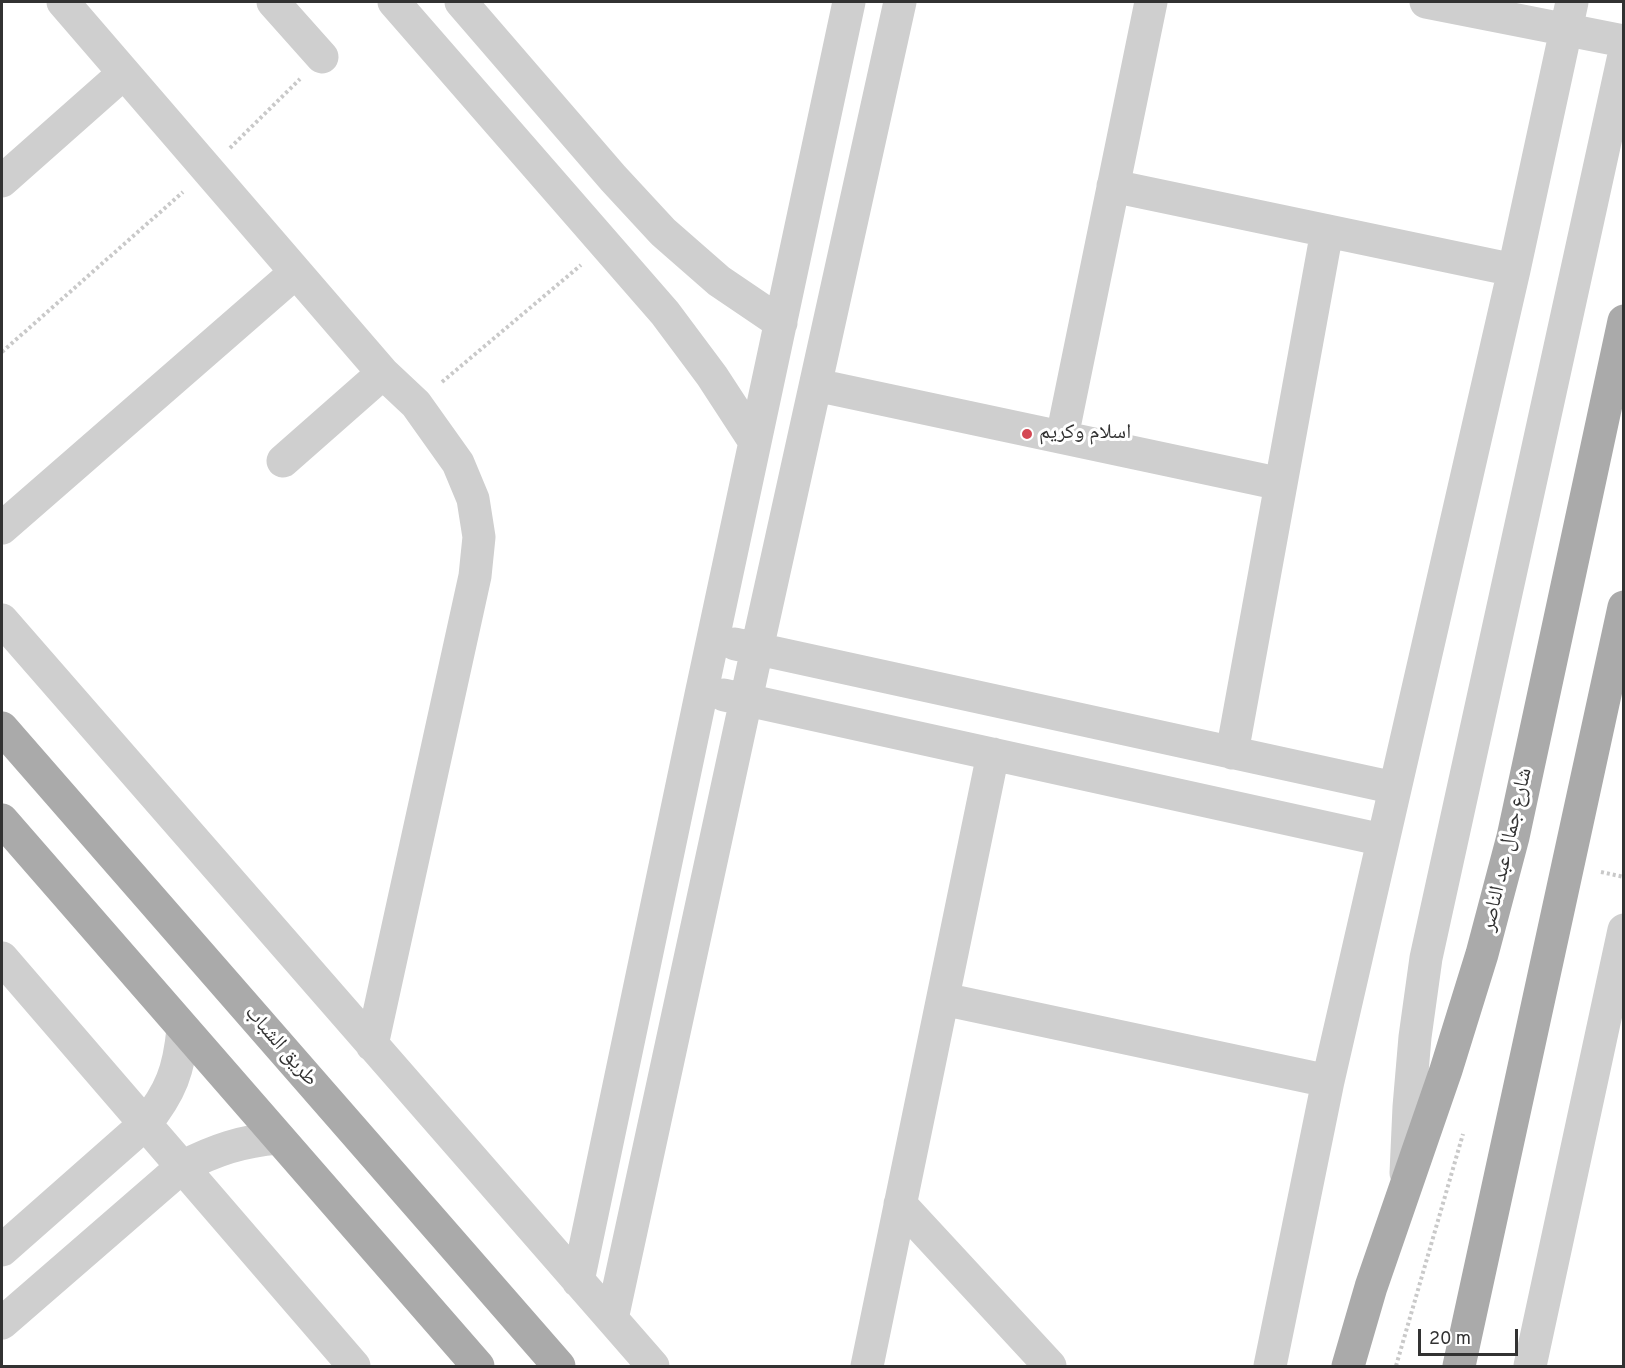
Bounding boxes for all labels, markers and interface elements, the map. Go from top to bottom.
place label: اسلام وكريم [1039,421,1131,447]
marker: اسلام وكريم [1020,427,1034,441]
street label: شارع جمال عبد الناصر [1477,766,1539,934]
street label: طريق الشباب [238,1001,322,1093]
scale bar [1421,1317,1522,1355]
text: 20 m [1429,1328,1471,1351]

